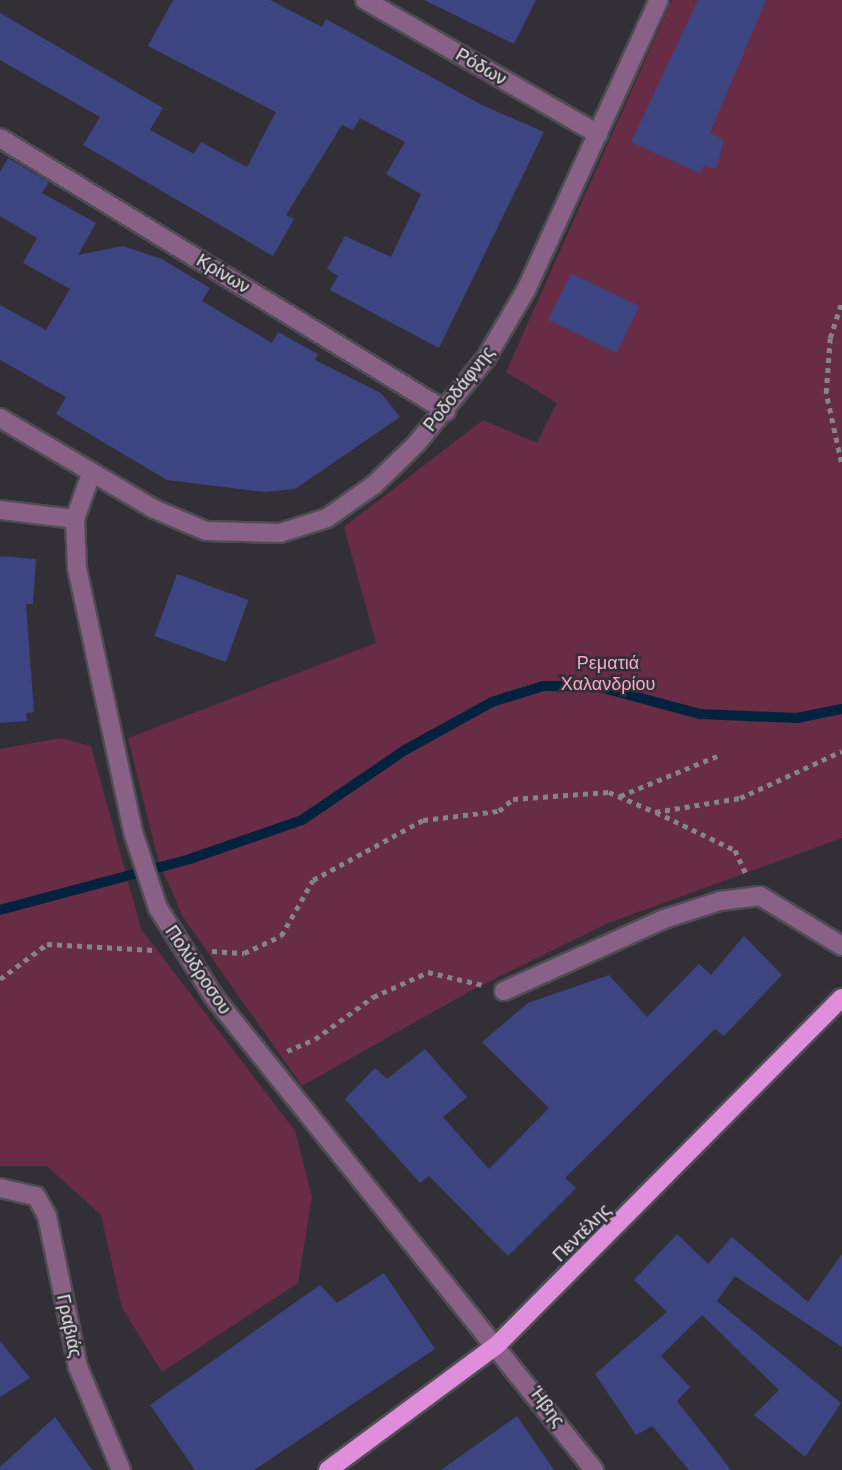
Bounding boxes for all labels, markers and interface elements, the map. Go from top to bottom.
street label: Ρόδων [452,44,510,90]
street label: Κρίνων [192,250,254,298]
street label: Ροδοδάφνης [419,342,499,436]
park label: Ρεματιά Χαλανδρίου [561,653,655,696]
street label: Πολύδροσου [160,922,236,1018]
street label: Πεντέλης [549,1200,615,1266]
street label: Γραβιάς [52,1292,86,1360]
street label: Ήβης [525,1383,569,1431]

